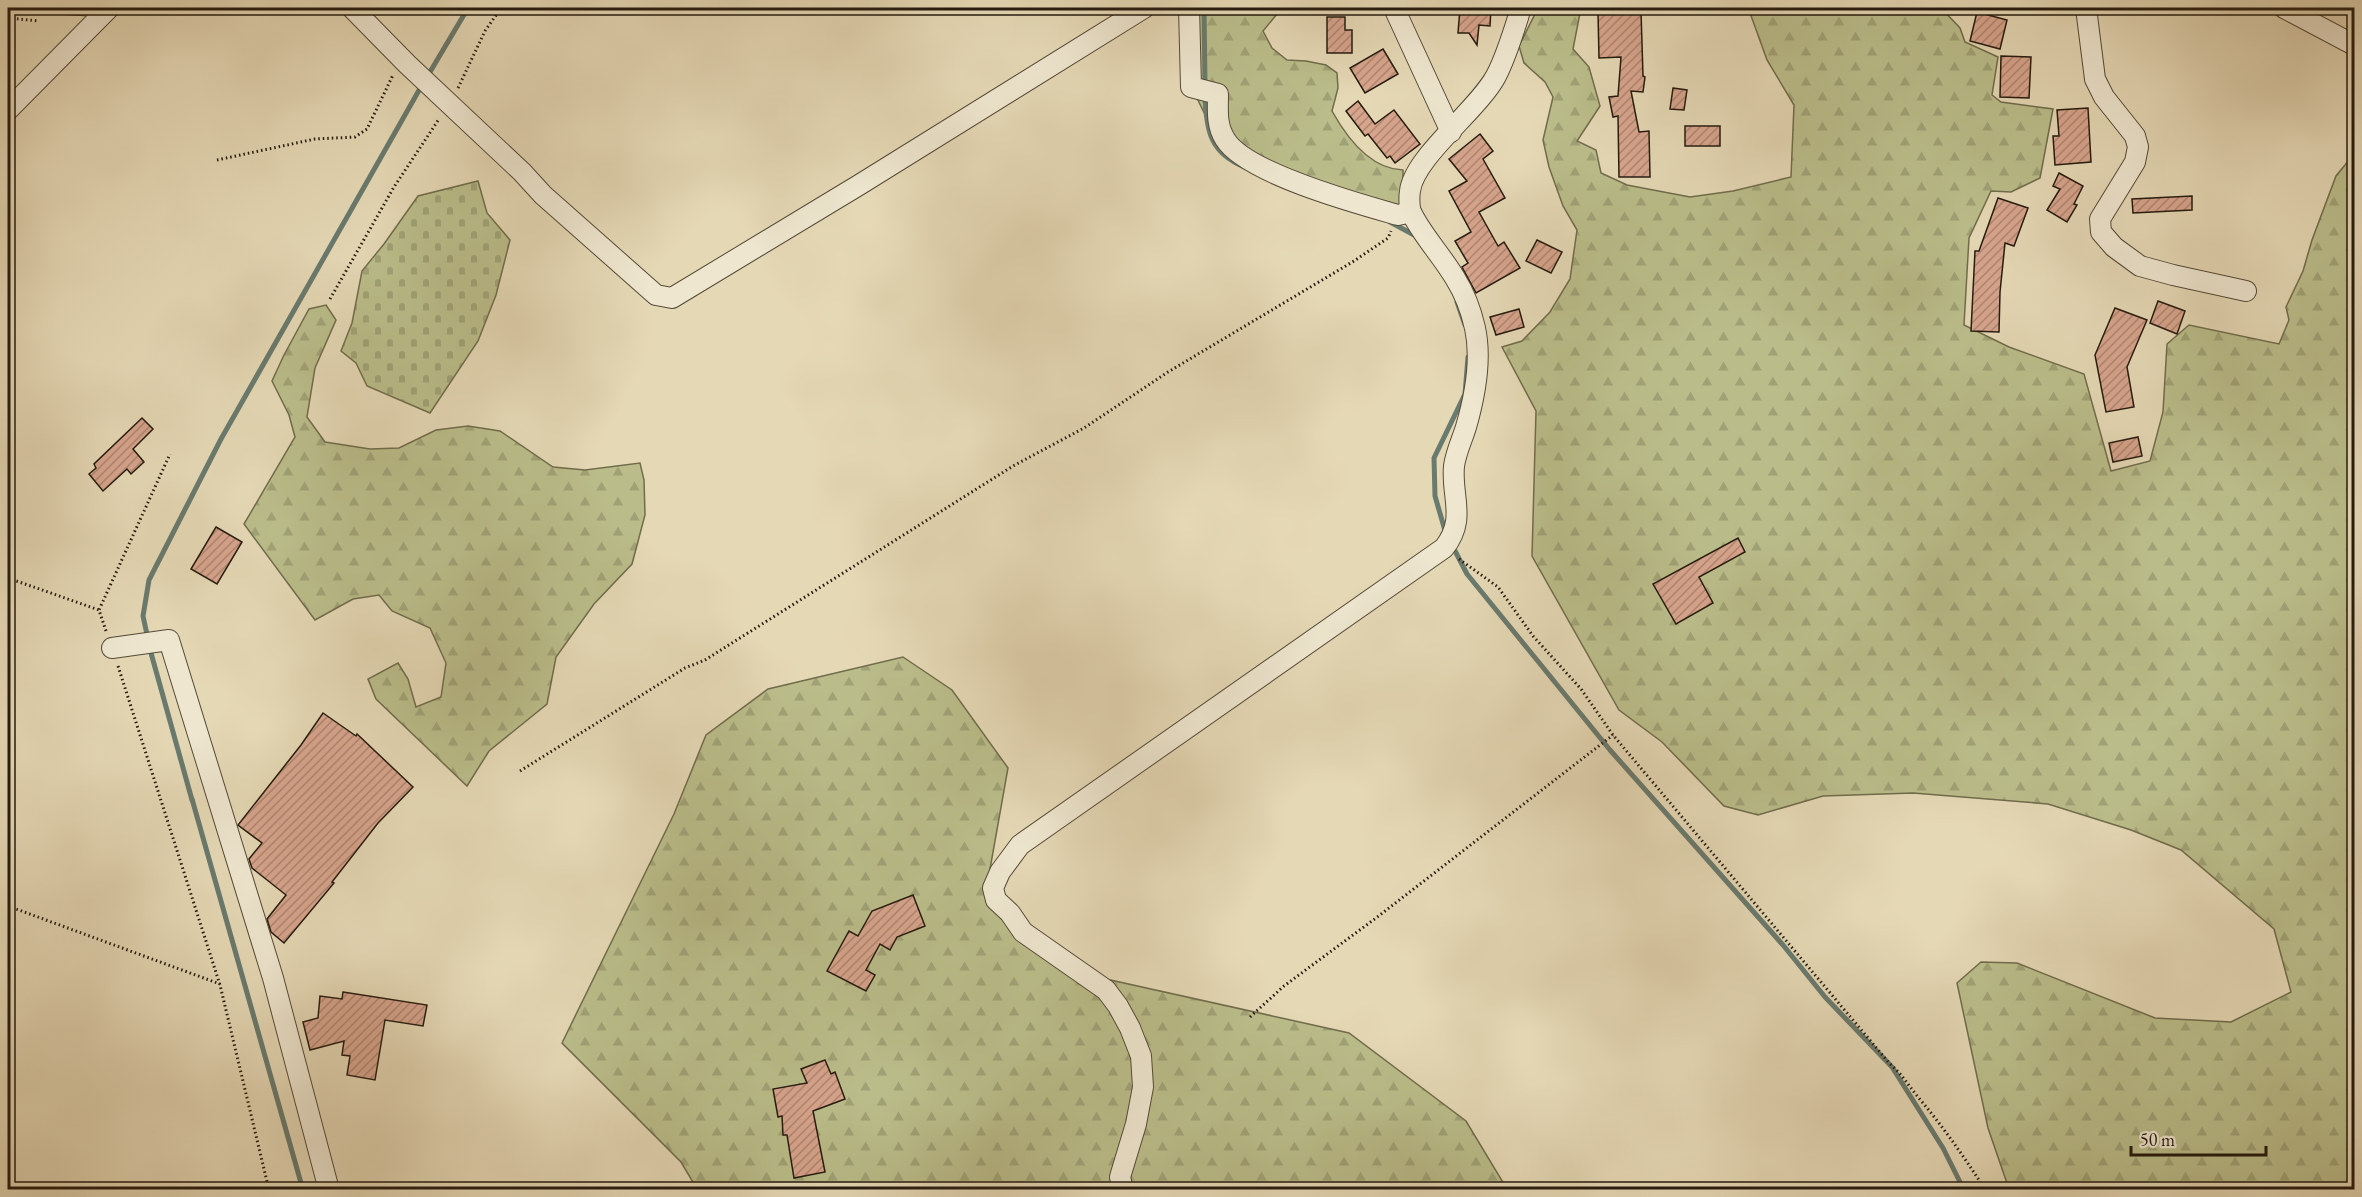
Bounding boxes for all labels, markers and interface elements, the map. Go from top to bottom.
scale bar [2131,1119,2266,1157]
text: 50 m [2140,1128,2175,1151]

